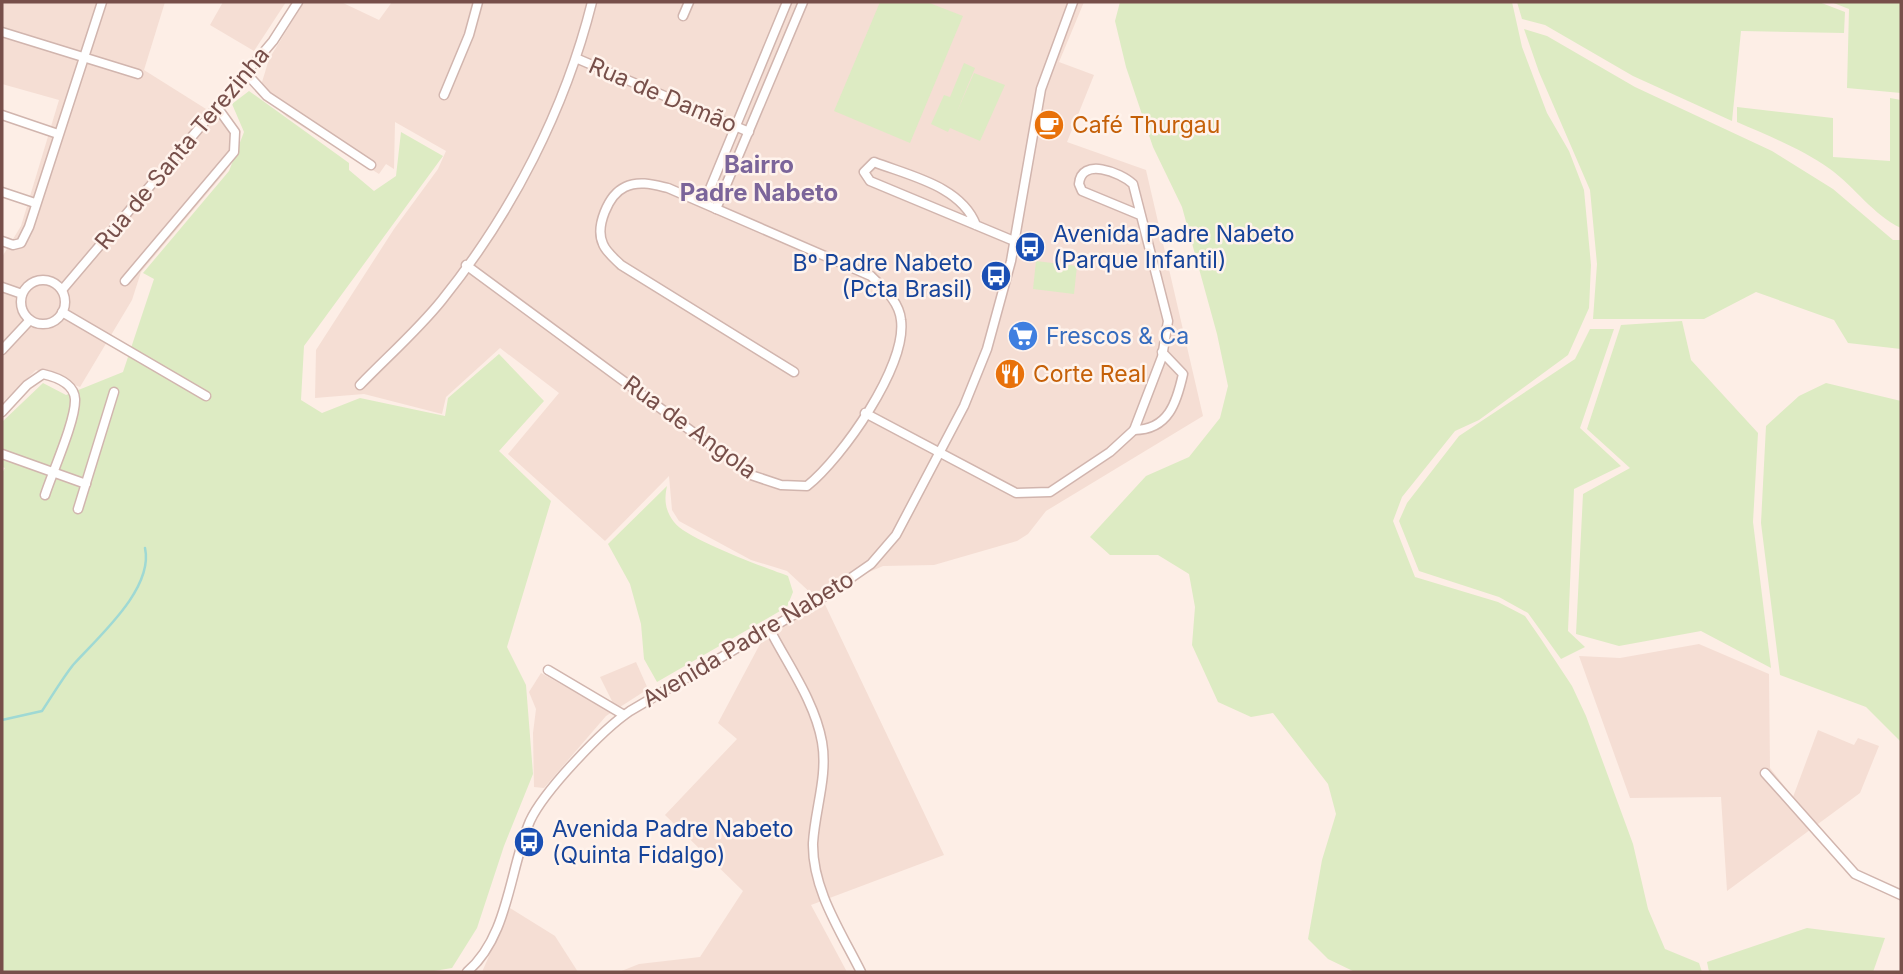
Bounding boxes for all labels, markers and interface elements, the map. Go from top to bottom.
street label: Rua de Santa Terezinha [89,41,275,255]
street label: Rua de Damão [585,51,741,139]
cafe icon: Café Thurgau [1032,108,1066,142]
place label: Café Thurgau [1072,111,1220,139]
district label: Bairro Padre Nabeto [680,150,838,207]
place label: Avenida Padre Nabeto (Parque Infantil) [1053,220,1295,274]
bus stop icon: Avenida Padre Nabeto (Parque Infantil) [1013,230,1047,264]
place label: Bº Padre Nabeto (Pcta Brasil) [792,249,973,303]
bus stop icon: Bº Padre Nabeto (Pcta Brasil) [979,259,1013,293]
supermarket icon: Frescos & Ca [1006,319,1040,353]
place label: Frescos & Ca [1046,322,1189,350]
restaurant icon: Corte Real [993,357,1027,391]
place label: Corte Real [1033,360,1146,388]
street label: Rua de Angola [618,369,762,485]
street label: Avenida Padre Nabeto [637,565,859,713]
place label: Avenida Padre Nabeto (Quinta Fidalgo) [552,815,794,869]
bus stop icon: Avenida Padre Nabeto (Quinta Fidalgo) [512,825,546,859]

